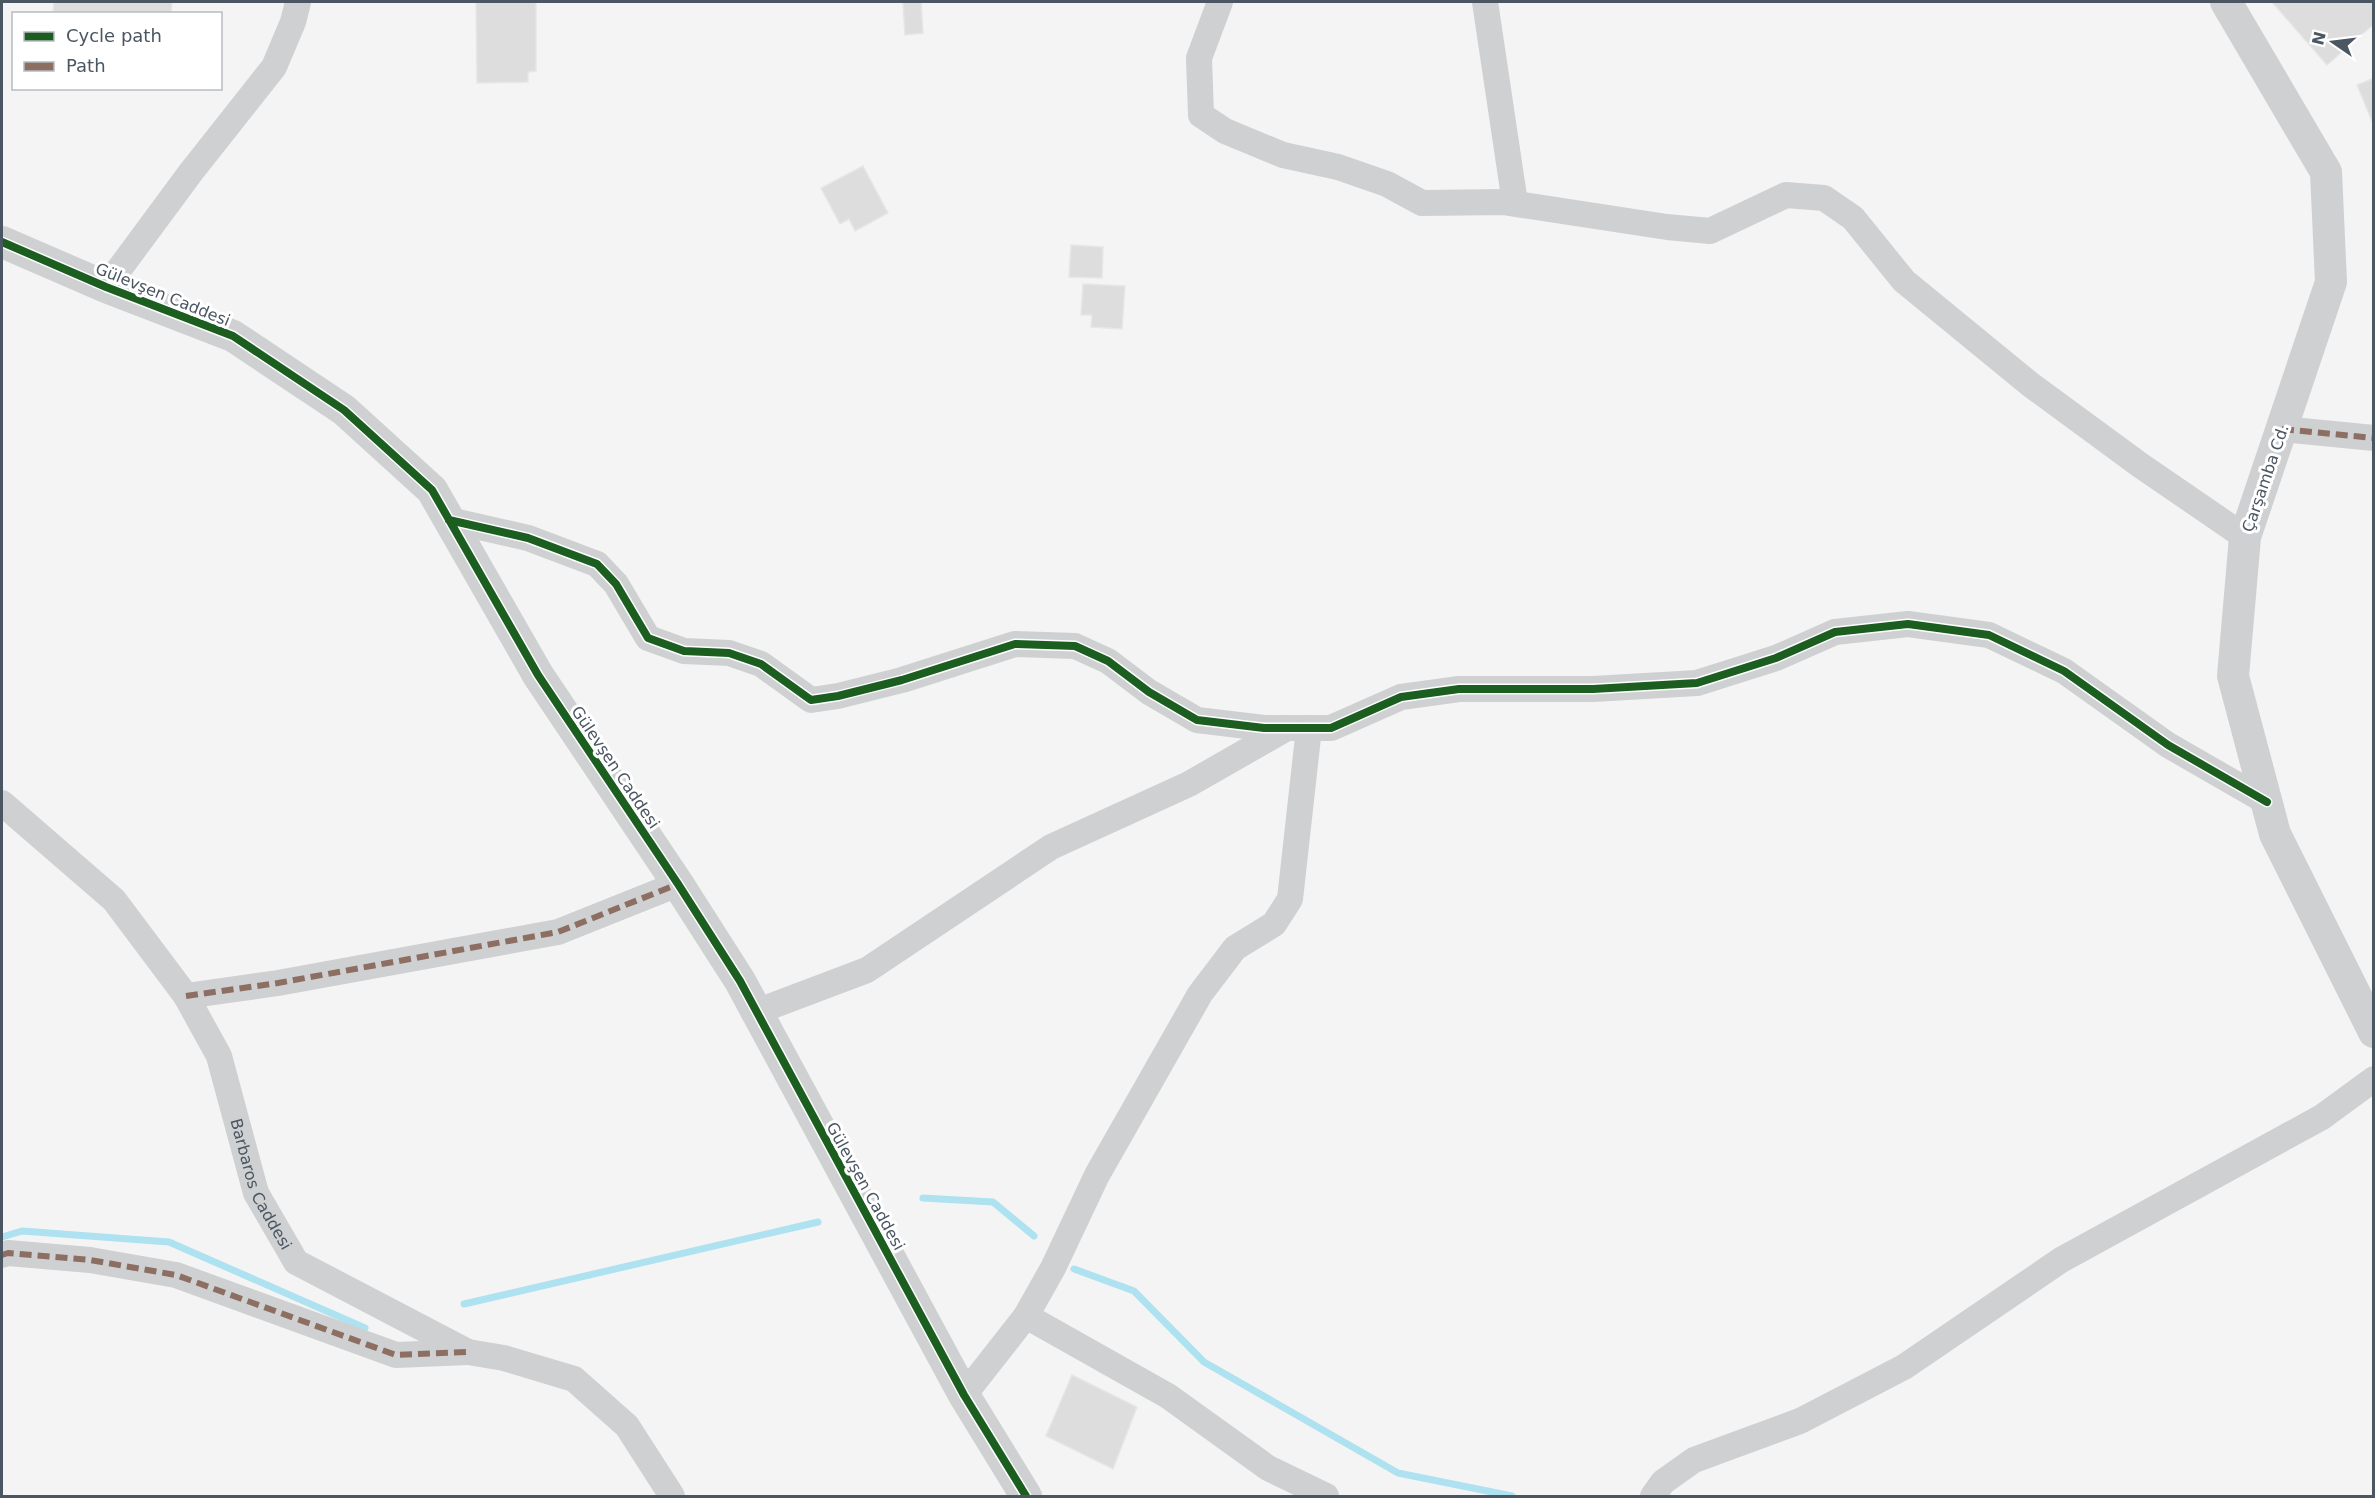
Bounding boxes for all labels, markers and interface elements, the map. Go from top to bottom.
legend [12,12,222,90]
north arrow [2303,12,2363,72]
text: Cycle path [66,25,162,46]
text: N [2308,30,2330,47]
text: Path [66,55,106,76]
street label: Gülevşen Caddesi [93,259,233,330]
street label: Çarşamba Cd. [2238,422,2293,535]
street label: Gülevşen Caddesi [568,702,664,832]
street label: Barbaros Caddesi [226,1116,296,1253]
street label: Gülevşen Caddesi [822,1119,909,1254]

